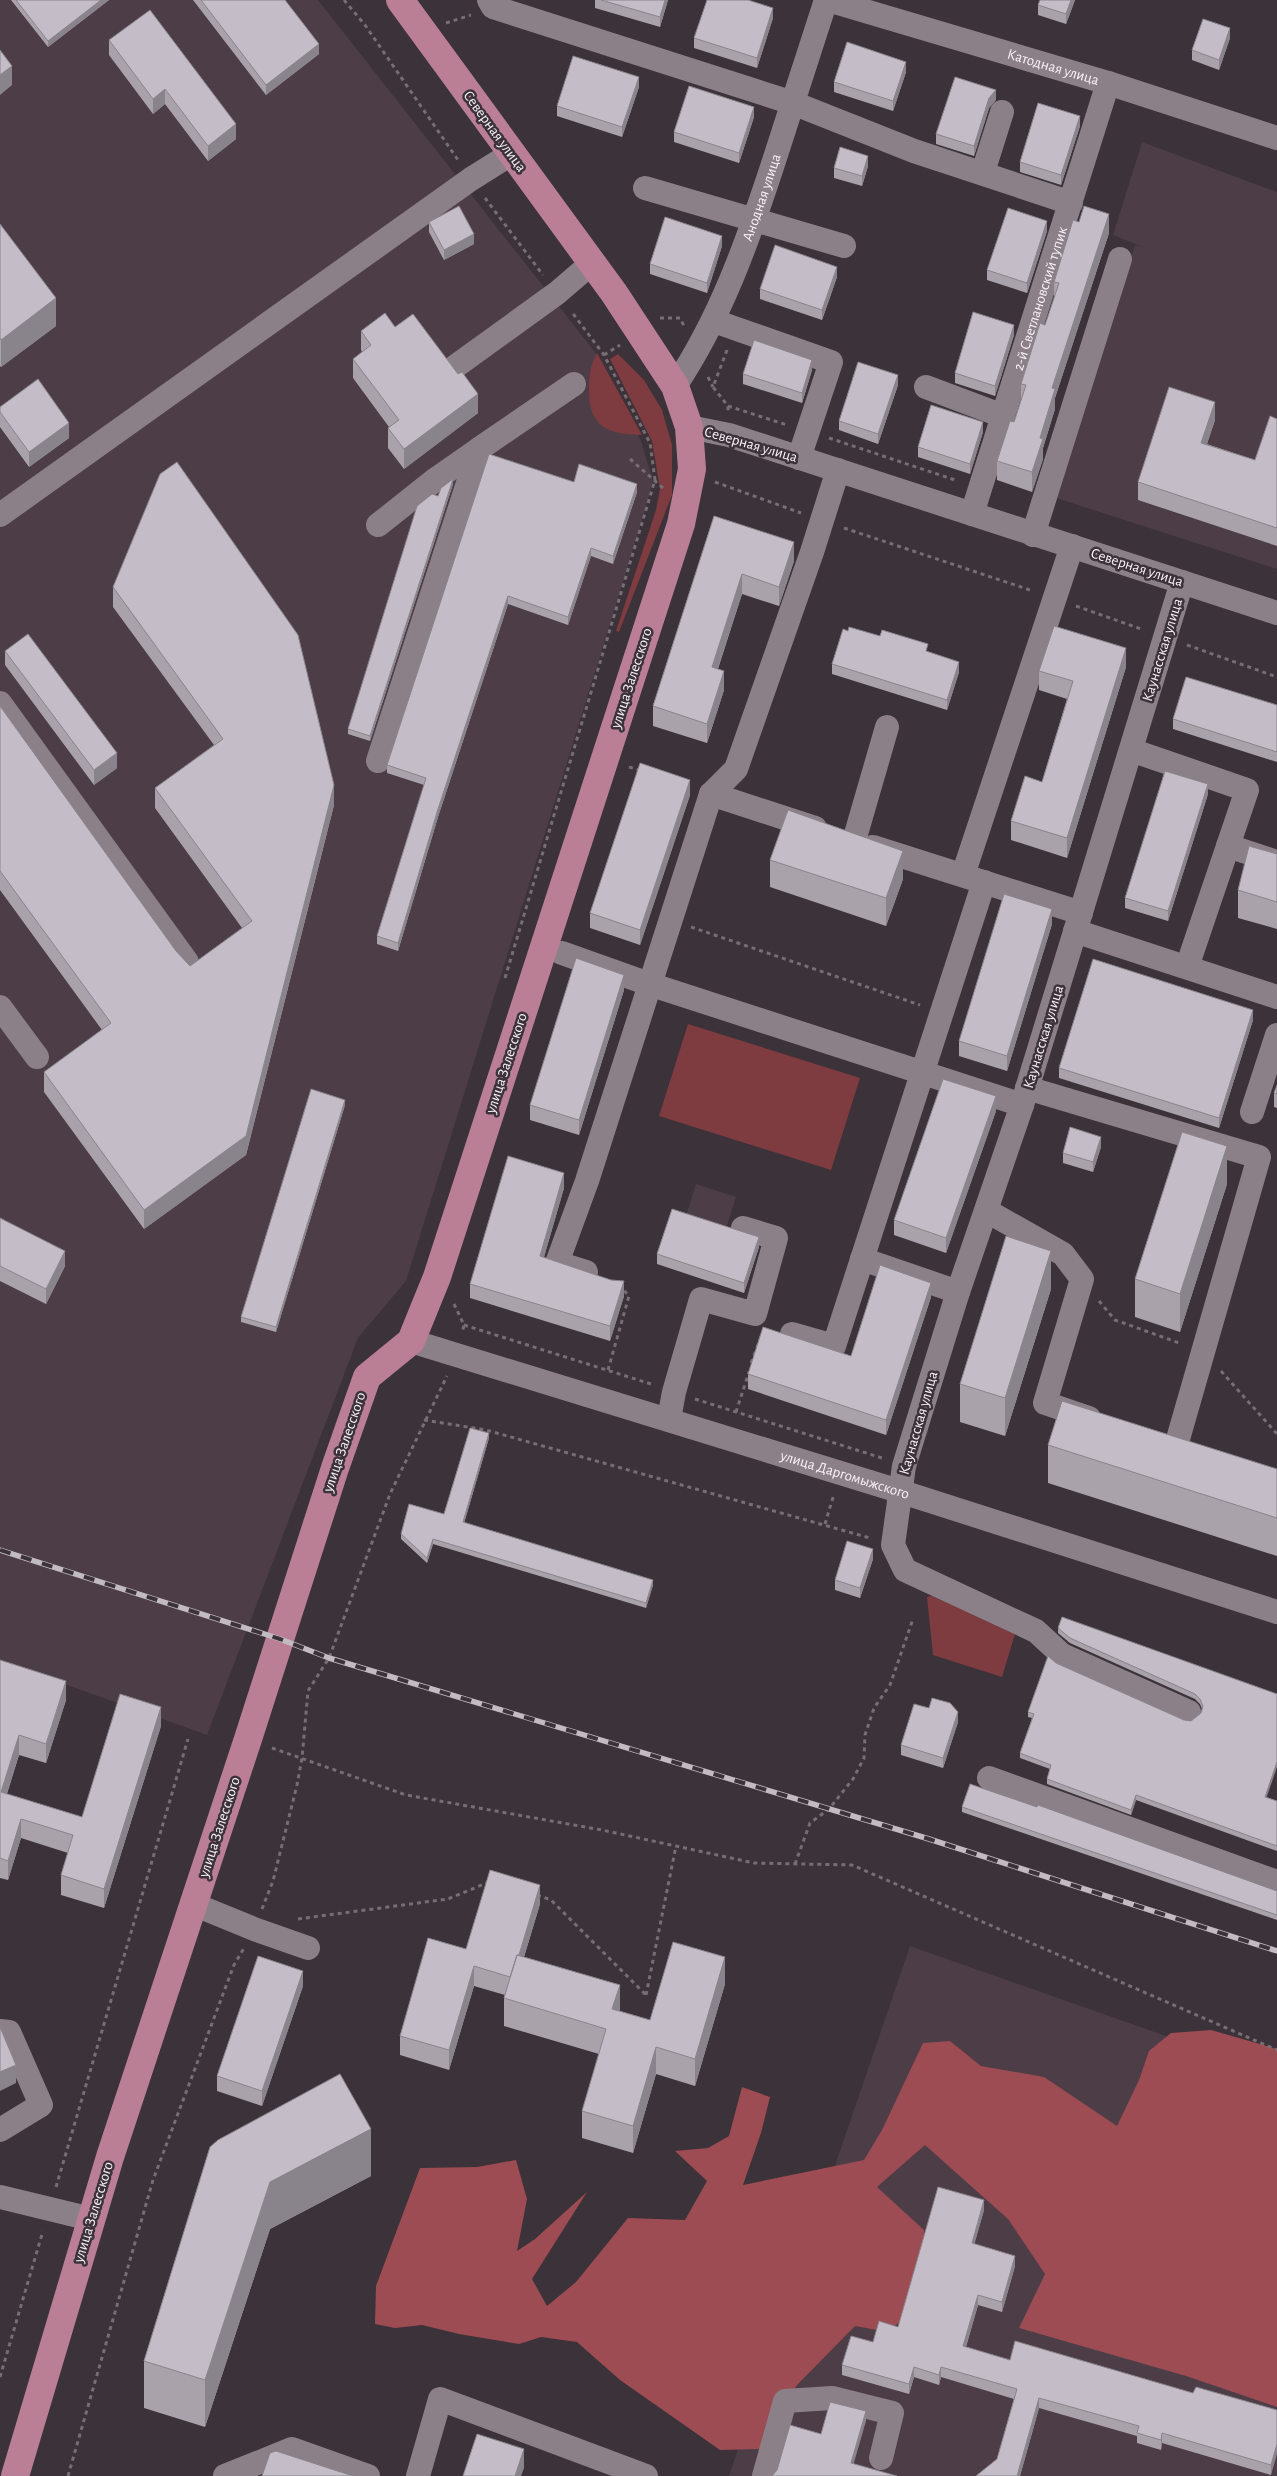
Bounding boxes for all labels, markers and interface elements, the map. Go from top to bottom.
street label: Катодная улица [1005,47,1101,88]
street label: Северная улица [460,88,529,175]
street label: Анодная улица [740,152,784,243]
street label: 2-й Светлановский тупик [1011,225,1070,372]
street label: Северная улица [703,424,799,465]
street label: Северная улица [1089,545,1185,590]
street label: Каунасская улица [1140,597,1185,703]
street label: улица Залесского [608,626,655,731]
street label: Каунасская улица [1021,984,1066,1090]
street label: улица Залесского [483,1011,530,1116]
street label: Каунасская улица [897,1370,940,1477]
street label: улица Залесского [320,1390,369,1495]
street label: улица Даргомыжского [778,1448,911,1502]
street label: улица Залесского [196,1775,243,1880]
street label: улица Залесского [71,2160,116,2265]

